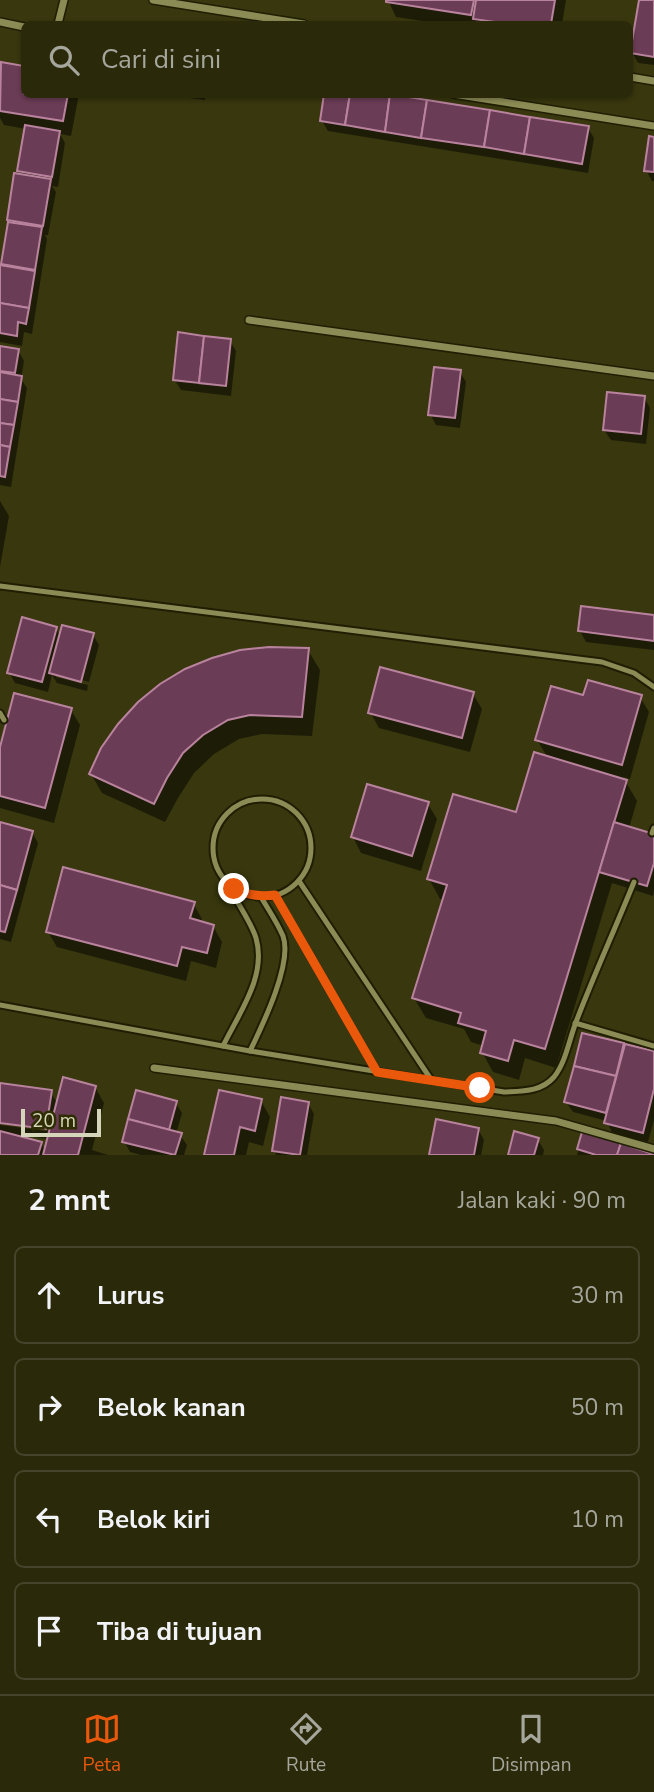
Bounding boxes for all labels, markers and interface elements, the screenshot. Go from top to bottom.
search box [21,21,633,98]
icon: search [45,41,83,79]
text: Cari di sini [101,42,221,77]
route end [218,873,249,904]
route start [464,1072,495,1103]
scale bar [21,1106,102,1138]
text: 20 m [32,1108,76,1134]
text: 2 mnt [28,1180,109,1221]
text: Jalan kaki · 90 m [458,1185,626,1216]
icon: ahead [30,1276,68,1314]
text: Lurus [97,1278,164,1313]
text: 30 m [571,1280,624,1311]
icon: right [30,1388,68,1426]
text: Belok kanan [97,1390,246,1425]
text: 50 m [571,1392,624,1423]
icon: left [30,1500,68,1538]
text: Belok kiri [97,1502,210,1537]
text: 10 m [571,1504,624,1535]
icon: arrive [30,1612,68,1650]
text: Tiba di tujuan [97,1614,262,1649]
tab: Peta [83,1710,121,1778]
tab: Rute [286,1710,326,1778]
tab: Disimpan [491,1710,571,1778]

